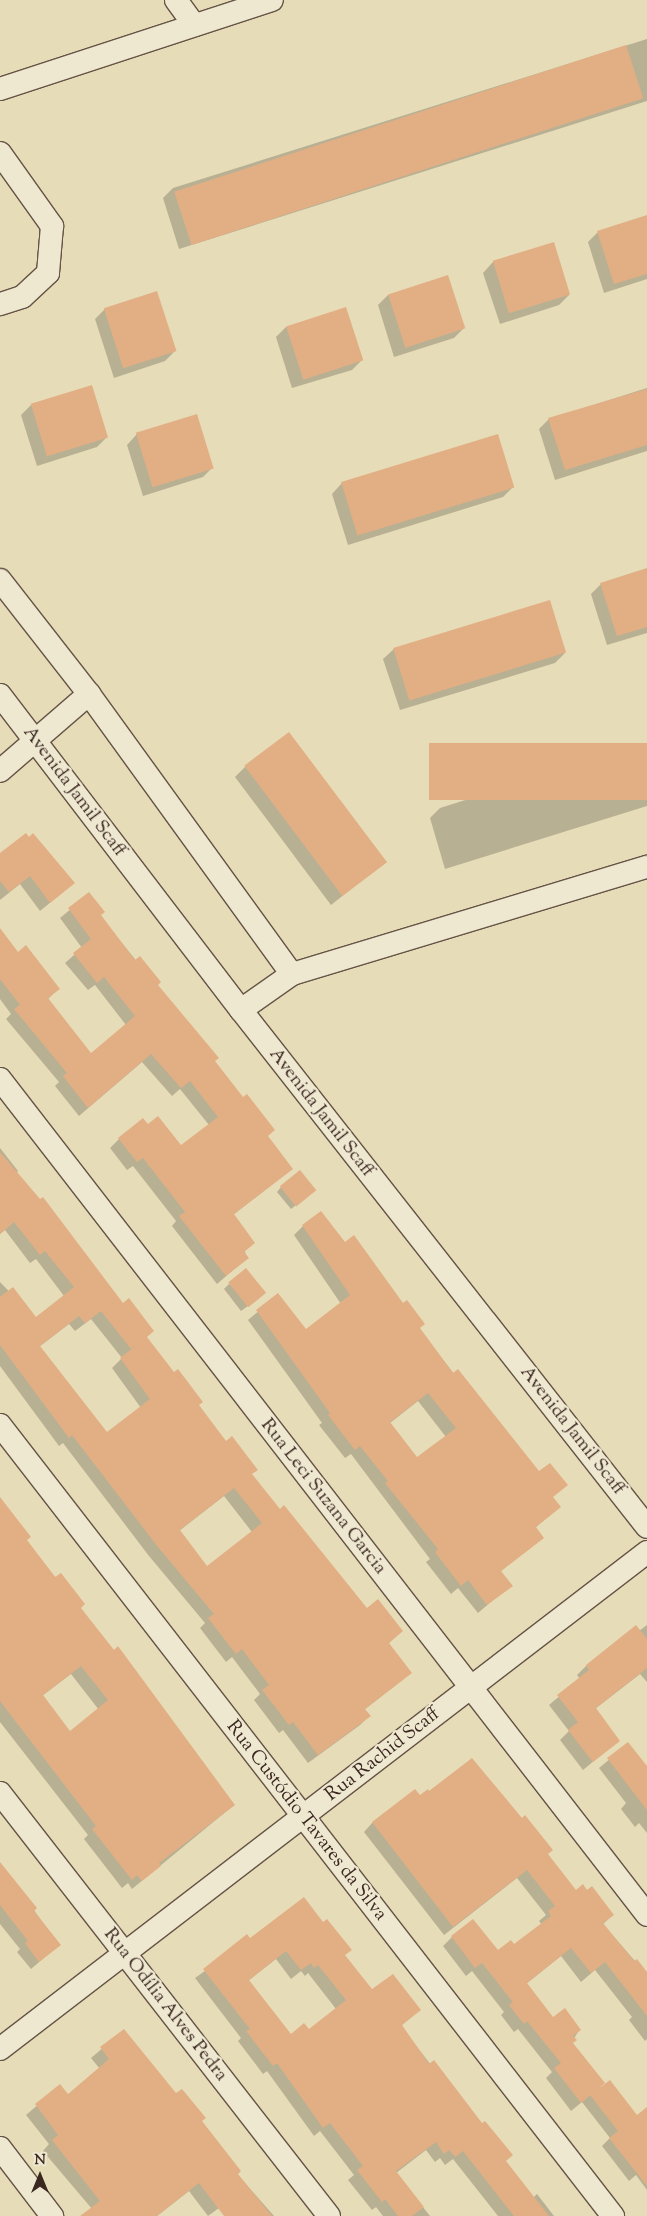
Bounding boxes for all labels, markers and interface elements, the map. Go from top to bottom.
street label: Avenida Jamil Scaff [17,722,131,862]
street label: Avenida Jamil Scaff [263,1044,379,1182]
street label: Avenida Jamil Scaff [514,1362,630,1500]
street label: Rua Leci Suzana Garcia [255,1415,391,1579]
street label: Rua Rachid Scaff [321,1703,445,1807]
street label: Rua Custódio Tavares da Silva [221,1716,391,1926]
street label: Rua Odília Alves Pedra [98,1924,232,2086]
north arrow [15,2151,65,2201]
text: N [34,2151,46,2171]

